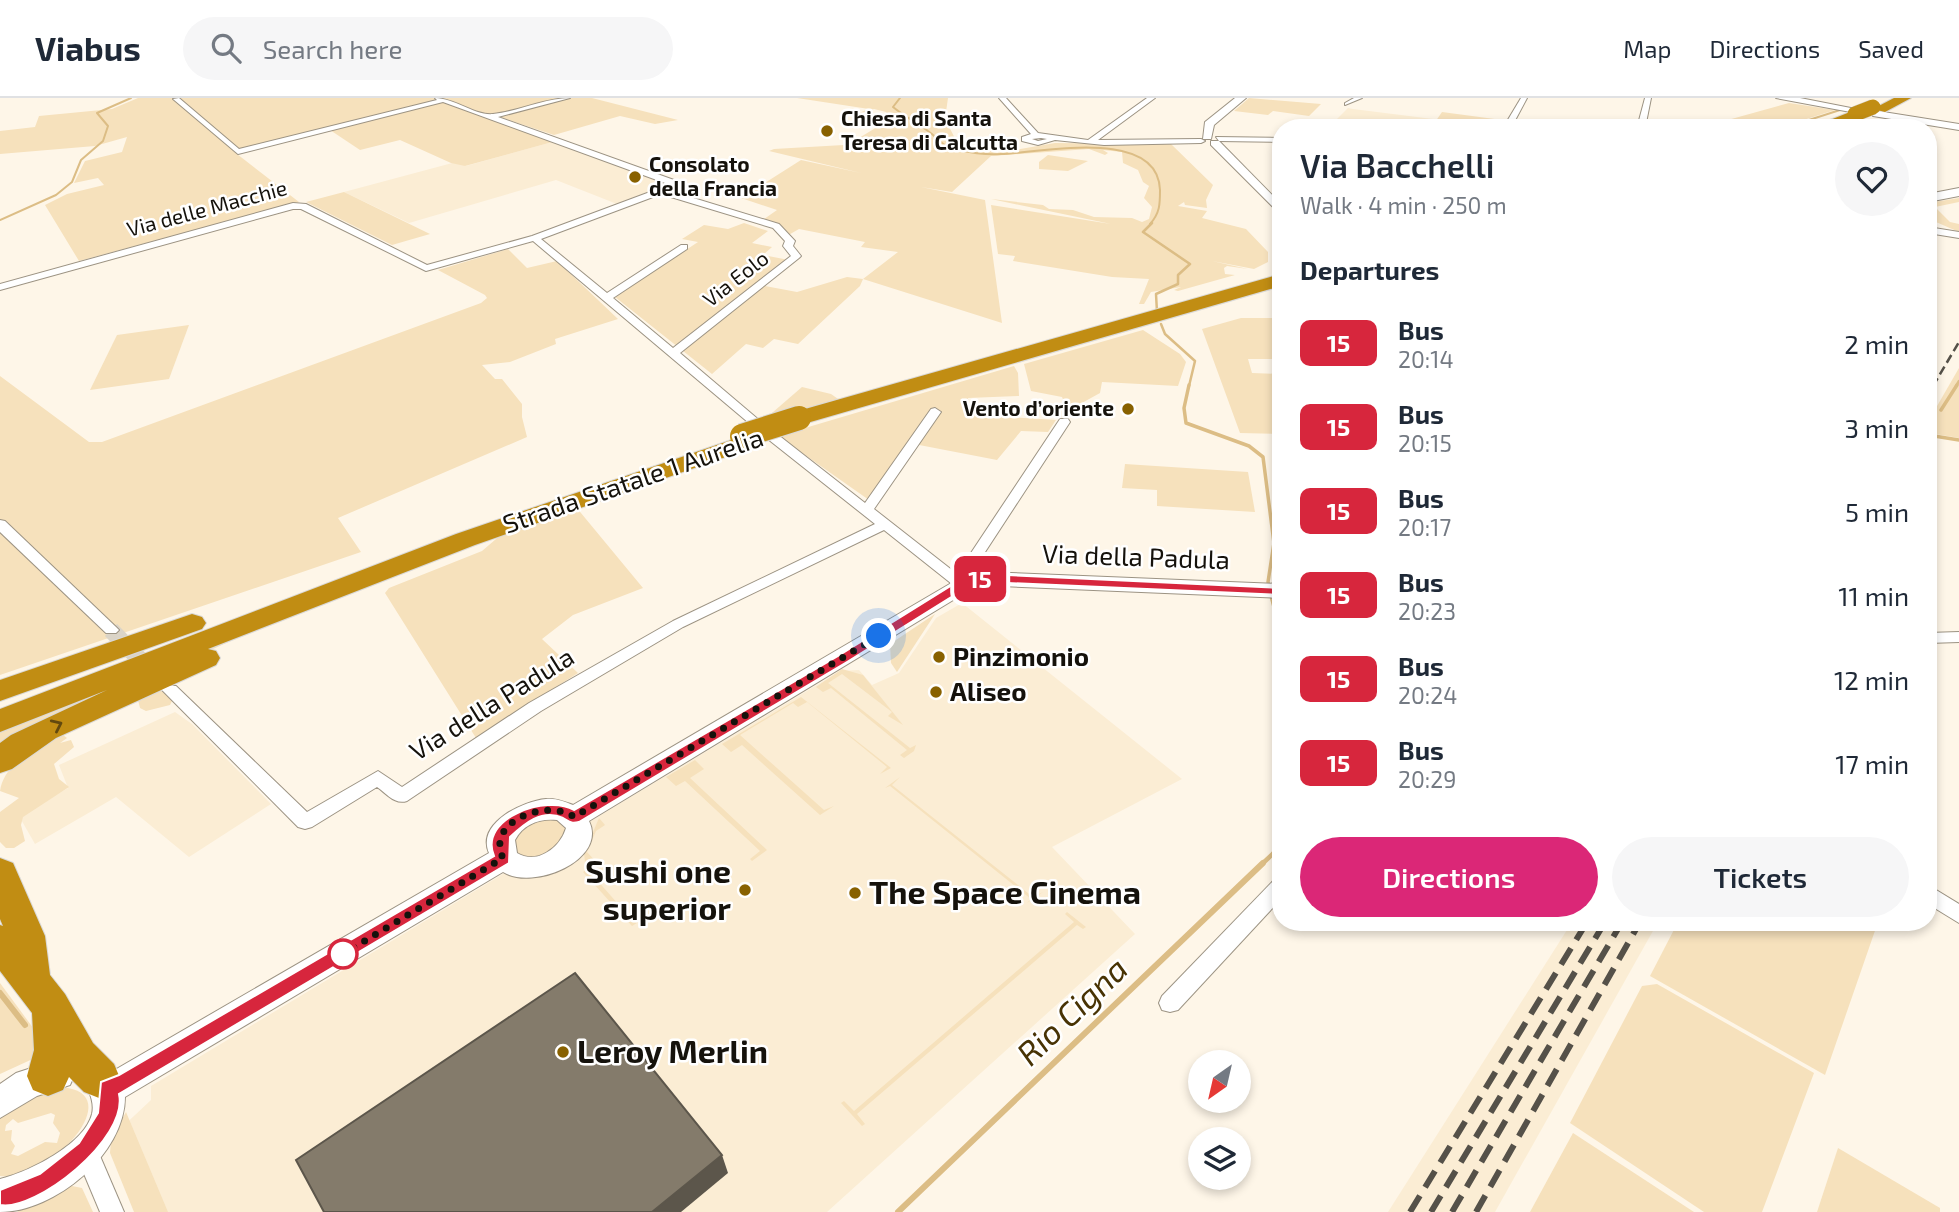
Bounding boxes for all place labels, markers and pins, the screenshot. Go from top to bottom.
place label: Chiesa di Santa Teresa di Calcutta [841,105,1018,154]
marker: Chiesa di Santa Teresa di Calcutta [819,123,835,139]
place label: Consolato della Francia [649,151,777,200]
marker: Consolato della Francia [627,169,643,185]
place label: Vento d’oriente [963,395,1114,420]
marker: Vento d’oriente [1120,401,1136,417]
place label: Pinzimonio [953,640,1089,671]
marker: Pinzimonio [931,649,947,665]
place label: Aliseo [950,675,1027,706]
marker: Aliseo [928,684,944,700]
place label: Sushi one superior [585,851,731,926]
place label: The Space Cinema [869,872,1141,910]
marker: Sushi one superior [737,882,753,898]
marker: The Space Cinema [847,885,863,901]
unlabelled marker [328,939,358,969]
place label: Leroy Merlin [577,1031,768,1070]
marker: Leroy Merlin [555,1044,571,1060]

